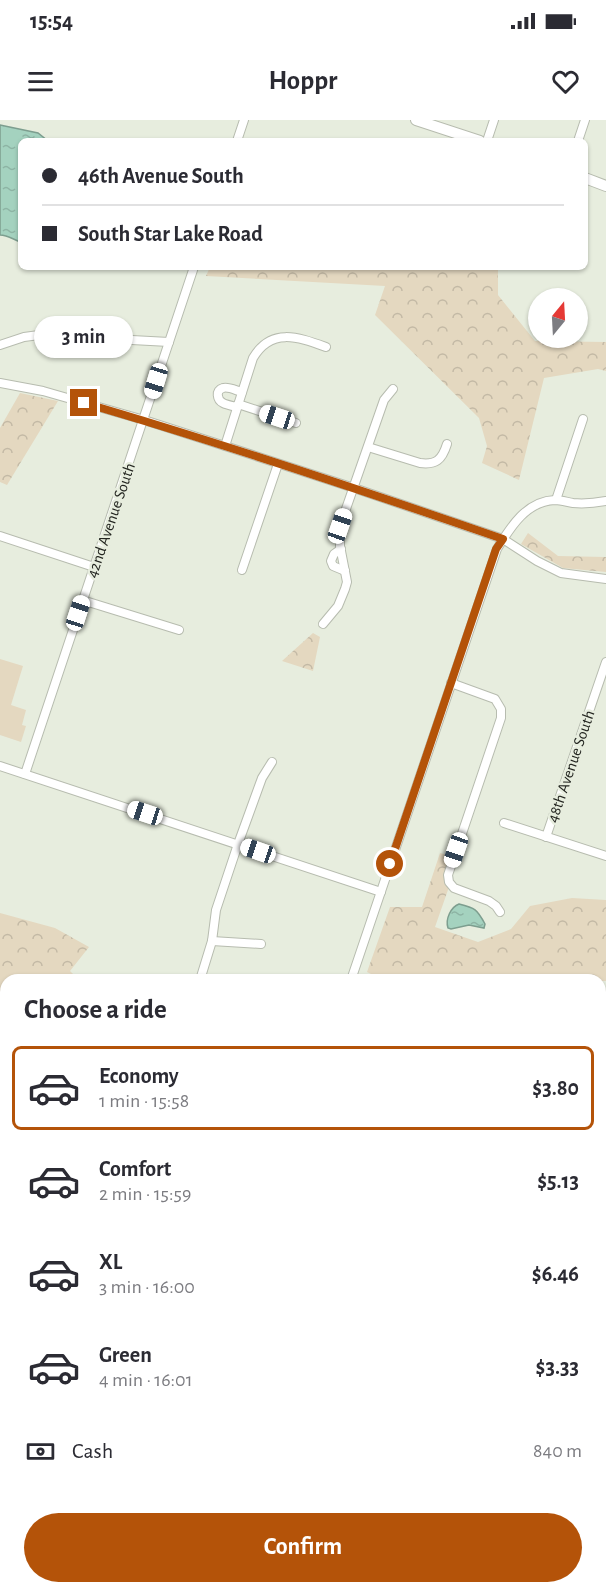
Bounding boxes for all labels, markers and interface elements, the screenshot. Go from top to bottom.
text: 15:54 [30,10,73,32]
icon: menu [24,65,57,98]
icon: heart [549,65,582,98]
text: Hoppr [269,67,337,94]
text: 46th Avenue South [78,165,244,187]
text: South Star Lake Road [78,223,263,245]
north arrow [528,288,588,348]
map controls [528,288,588,348]
callout: 3 min [34,316,134,358]
text: 3 min [62,327,105,347]
car [142,361,170,401]
route end [70,389,97,416]
car [257,403,297,431]
street label: 42nd Avenue South [84,461,138,580]
car [326,506,354,546]
car [64,593,92,633]
street label: 48th Avenue South [544,708,598,824]
car [125,799,165,827]
car [442,830,470,870]
car [238,837,278,865]
route start [376,850,403,877]
text: Choose a ride [24,996,167,1023]
icon: car [27,1061,81,1115]
text: Economy [99,1065,179,1087]
text: $3.80 [532,1077,579,1099]
text: 1 min · 15:58 [99,1091,189,1111]
icon: car [27,1154,81,1208]
text: Comfort [99,1158,171,1180]
text: $5.13 [537,1170,579,1192]
text: 2 min · 15:59 [99,1184,191,1204]
icon: car [27,1247,81,1301]
text: XL [99,1251,122,1273]
text: $6.46 [532,1263,579,1285]
text: 3 min · 16:00 [99,1277,195,1297]
icon: car [27,1340,81,1394]
text: Green [99,1344,152,1366]
text: $3.33 [536,1356,579,1378]
text: 4 min · 16:01 [99,1370,193,1390]
icon: cash [24,1435,57,1468]
text: Cash [72,1440,113,1462]
text: 840 m [533,1441,582,1461]
button: Confirm [24,1513,582,1582]

